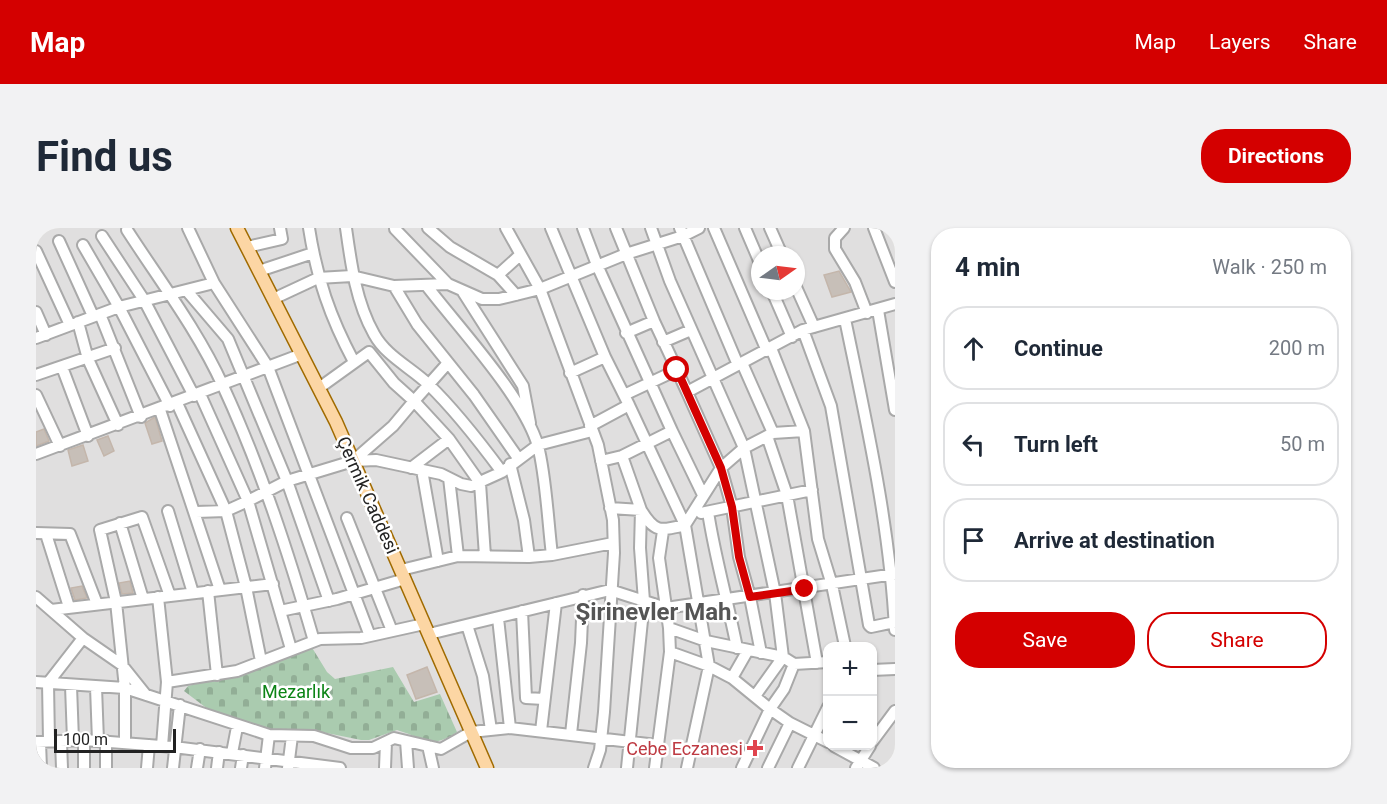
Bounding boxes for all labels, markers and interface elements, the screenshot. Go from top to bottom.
text: Map [30,26,85,59]
text: Map [1134,30,1176,54]
text: Layers [1209,30,1270,54]
text: Share [1303,30,1357,54]
button: Directions [1201,129,1351,183]
text: Find us [36,132,173,181]
north arrow [751,246,805,300]
text: 4 min [955,252,1020,282]
text: Walk · 250 m [1212,255,1327,279]
icon: ahead [957,332,990,365]
text: Continue [1014,336,1103,361]
text: 200 m [1269,336,1325,360]
route start [663,356,689,382]
icon: left [957,428,990,461]
text: Turn left [1014,432,1098,457]
text: 50 m [1280,432,1325,456]
street label: Çermik Caddesi [333,433,403,557]
icon: arrive [957,524,990,557]
text: Arrive at destination [1014,528,1215,553]
route end [791,575,817,601]
district label: Şirinevler Mah. [575,598,739,626]
button: Save [955,612,1135,668]
button: Share [1147,612,1327,668]
map controls [823,642,877,750]
button: + [823,642,877,696]
park label: Mezarlık [262,681,331,702]
button: − [823,696,877,750]
scale bar [54,726,176,754]
text: 100 m [63,730,108,749]
place label: Cebe Eczanesi [626,738,743,759]
marker: Cebe Eczanesi [748,741,762,755]

